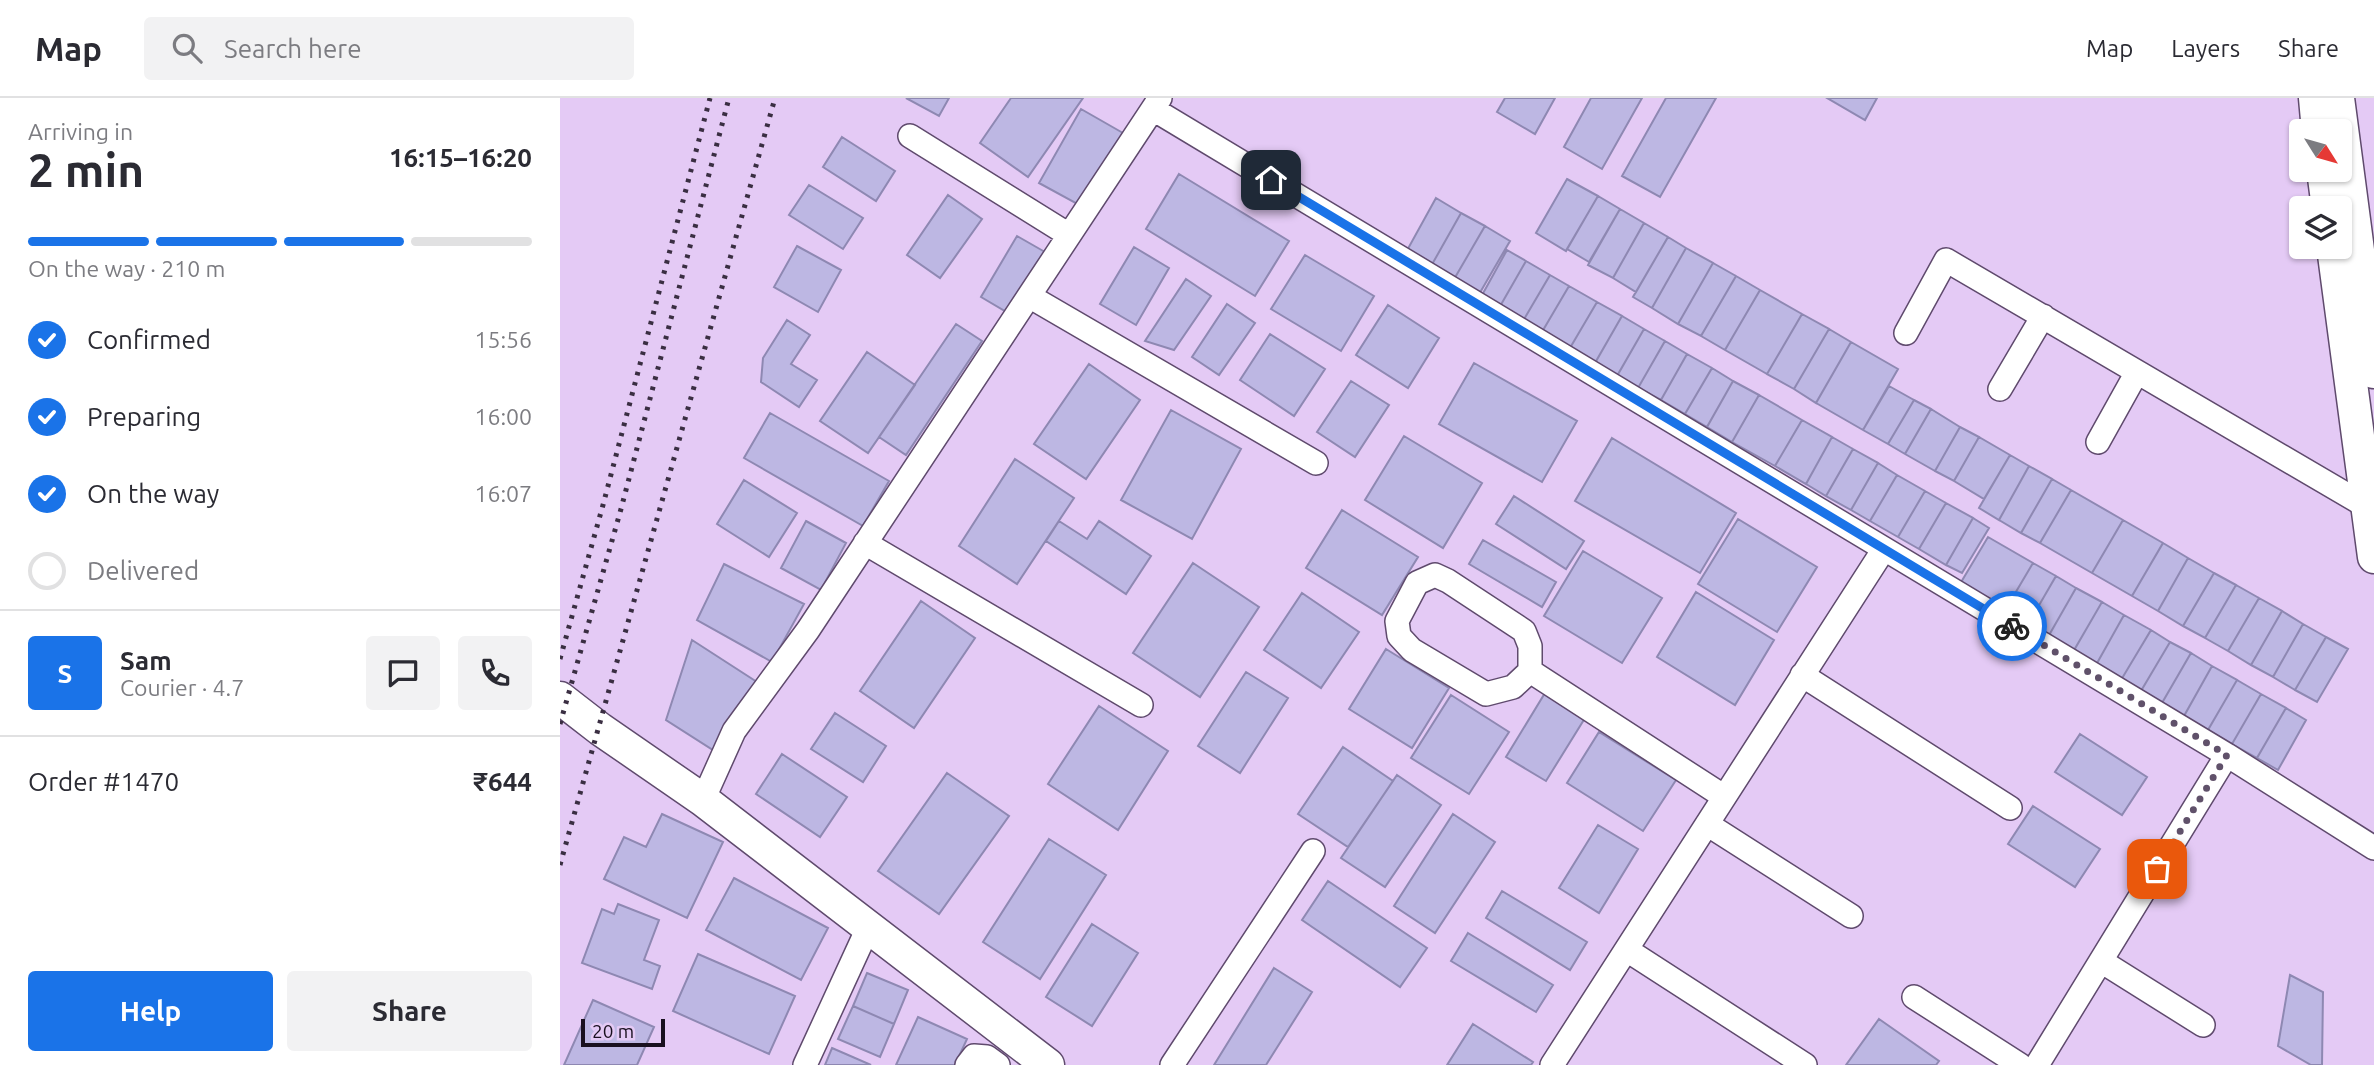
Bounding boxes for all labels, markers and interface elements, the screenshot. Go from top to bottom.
search box [144,17,634,80]
icon: search [168,29,206,67]
text: Map [35,30,102,67]
text: Search here [224,34,362,63]
text: Map [2086,35,2133,62]
text: Layers [2171,35,2240,62]
text: Share [2278,35,2339,62]
text: Arriving in [28,119,133,144]
north arrow [2289,119,2352,182]
map controls [2289,119,2352,259]
text: 16:15–16:20 [389,143,532,172]
text: 2 min [28,144,144,196]
pin [1241,150,1301,210]
icon: home [1252,161,1290,199]
button: layers [2289,196,2352,259]
text: On the way · 210 m [28,256,225,281]
icon: check [28,321,66,359]
text: Confirmed [87,325,211,354]
text: 15:56 [474,327,532,352]
icon: check [28,398,66,436]
text: Preparing [87,402,201,431]
text: 16:00 [474,404,532,429]
icon: check [28,475,66,513]
text: On the way [87,479,219,508]
text: 16:07 [474,481,532,506]
text: Delivered [87,556,199,585]
courier [1977,591,2047,661]
icon: bike [1993,607,2031,645]
button: chat [366,636,440,710]
button: phone [458,636,532,710]
text: Sam [120,646,172,675]
text: S [58,659,72,688]
text: Courier · 4.7 [120,675,244,700]
text: Order #1470 [28,767,179,796]
text: ₹644 [473,767,532,796]
pin [2127,839,2187,899]
icon: bag [2138,850,2176,888]
button: Help [28,971,273,1051]
button: Share [287,971,532,1051]
scale bar [581,1016,665,1048]
text: 20 m [592,1020,634,1042]

